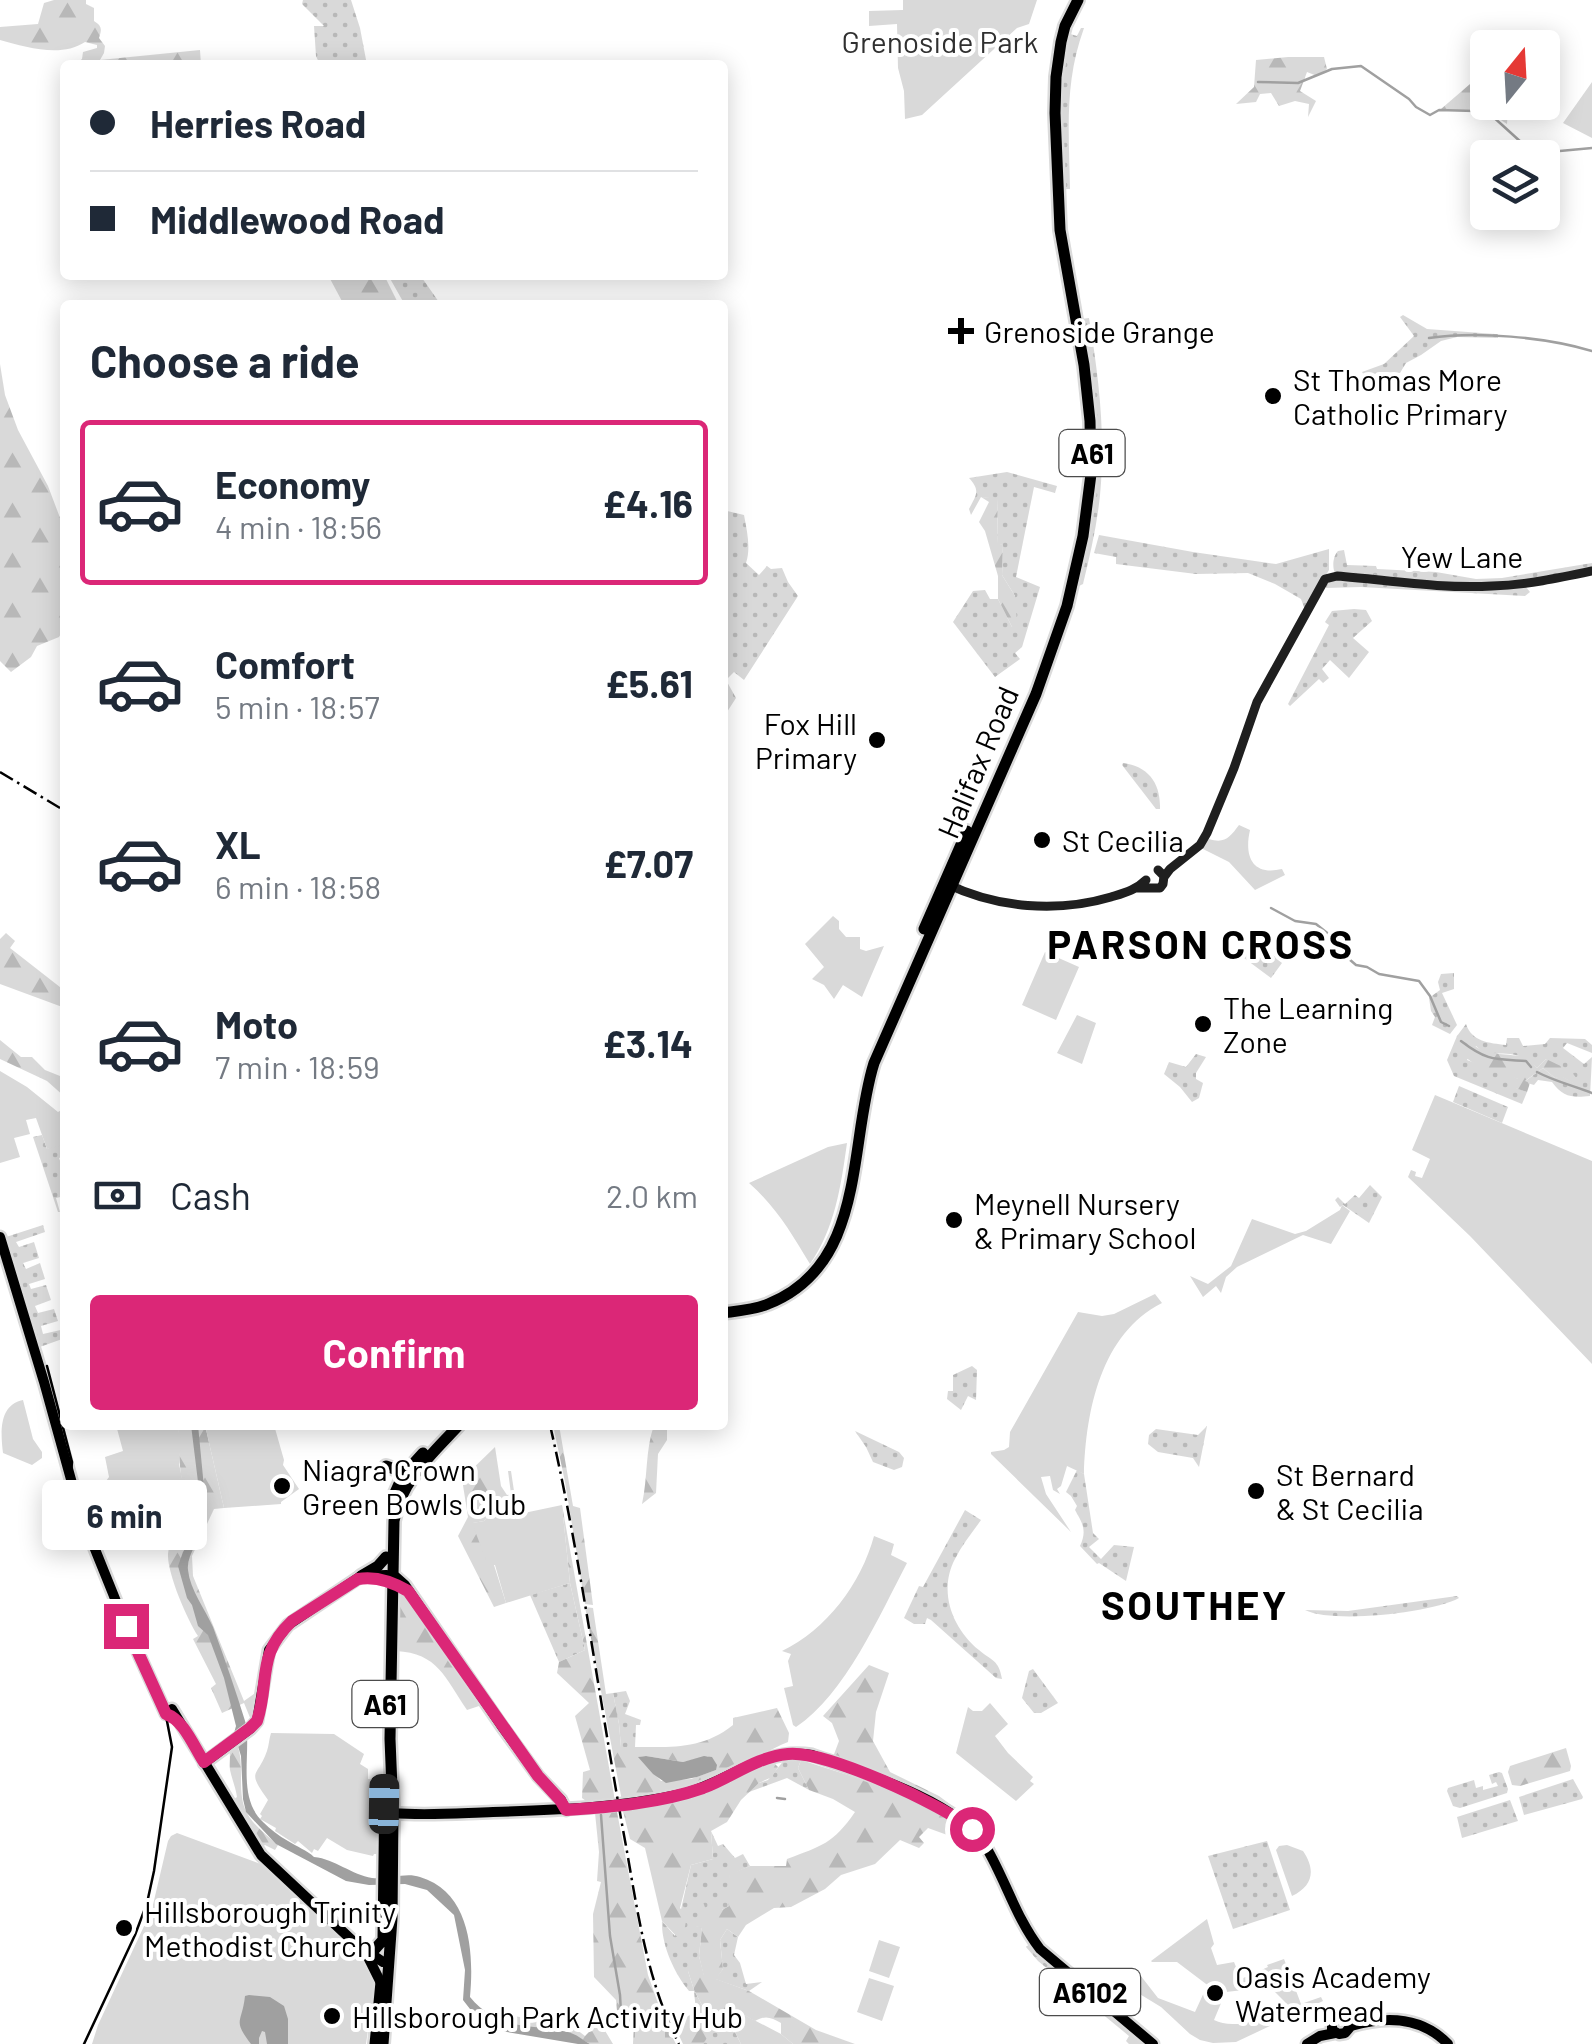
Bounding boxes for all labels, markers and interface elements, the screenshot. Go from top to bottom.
park label: Grenoside Park [842,23,1038,59]
north arrow [1470,30,1560,120]
map controls [1470,30,1560,230]
text: Herries Road [150,100,366,146]
button: layers [1470,140,1560,230]
text: Middlewood Road [150,196,445,242]
place label: Grenoside Grange [984,313,1215,349]
marker: Grenoside Grange [948,318,974,344]
text: Choose a ride [90,333,360,387]
place label: St Thomas More Catholic Primary [1293,361,1508,431]
marker: St Thomas More Catholic Primary [1262,385,1284,407]
road number: A61 [1060,430,1124,476]
icon: car [95,458,185,548]
text: Economy [215,461,370,507]
text: £4.16 [603,480,693,526]
text: 4 min · 18:56 [215,507,382,545]
street label: Yew Lane [1401,538,1523,574]
icon: car [95,638,185,728]
text: Comfort [215,641,355,687]
text: £5.61 [605,660,693,706]
street label: Halifax Road [929,681,1025,843]
text: 5 min · 18:57 [215,687,380,725]
place label: Fox Hill Primary [755,705,857,775]
marker: Fox Hill Primary [866,729,888,751]
icon: car [95,818,185,908]
text: XL [215,821,261,867]
place label: St Cecilia [1062,822,1184,858]
marker: St Cecilia [1031,829,1053,851]
text: £7.07 [604,840,693,886]
text: 6 min · 18:58 [215,867,381,905]
district label: PARSON CROSS [1047,919,1355,967]
place label: The Learning Zone [1223,989,1393,1059]
icon: car [95,998,185,1088]
text: Moto [215,1001,298,1047]
marker: The Learning Zone [1192,1013,1214,1035]
text: £3.14 [602,1020,693,1066]
text: 7 min · 18:59 [215,1047,380,1085]
icon: cash [90,1168,145,1223]
text: Cash [170,1172,251,1218]
text: 2.0 km [606,1176,698,1214]
place label: Meynell Nursery & Primary School [974,1185,1196,1255]
marker: Meynell Nursery & Primary School [943,1209,965,1231]
button: Confirm [90,1295,698,1410]
place label: Niagra Crown Green Bowls Club [302,1451,526,1521]
place label: St Bernard & St Cecilia [1276,1456,1423,1526]
marker: Niagra Crown Green Bowls Club [271,1475,293,1497]
marker: St Bernard & St Cecilia [1245,1480,1267,1502]
callout: 6 min [44,1481,208,1551]
text: 6 min [87,1496,162,1534]
district label: SOUTHEY [1101,1580,1289,1628]
route end [104,1604,149,1649]
road number: A61 [352,1681,418,1727]
car [368,1774,400,1834]
route start [950,1807,995,1852]
place label: Hillsborough Trinity Methodist Church [144,1893,396,1963]
marker: Hillsborough Trinity Methodist Church [113,1917,135,1939]
place label: Oasis Academy Watermead [1235,1958,1431,2028]
road number: A6102 [1040,1969,1140,2015]
marker: Oasis Academy Watermead [1204,1982,1226,2004]
place label: Hillsborough Park Activity Hub [352,1998,743,2034]
marker: Hillsborough Park Activity Hub [321,2005,343,2027]

